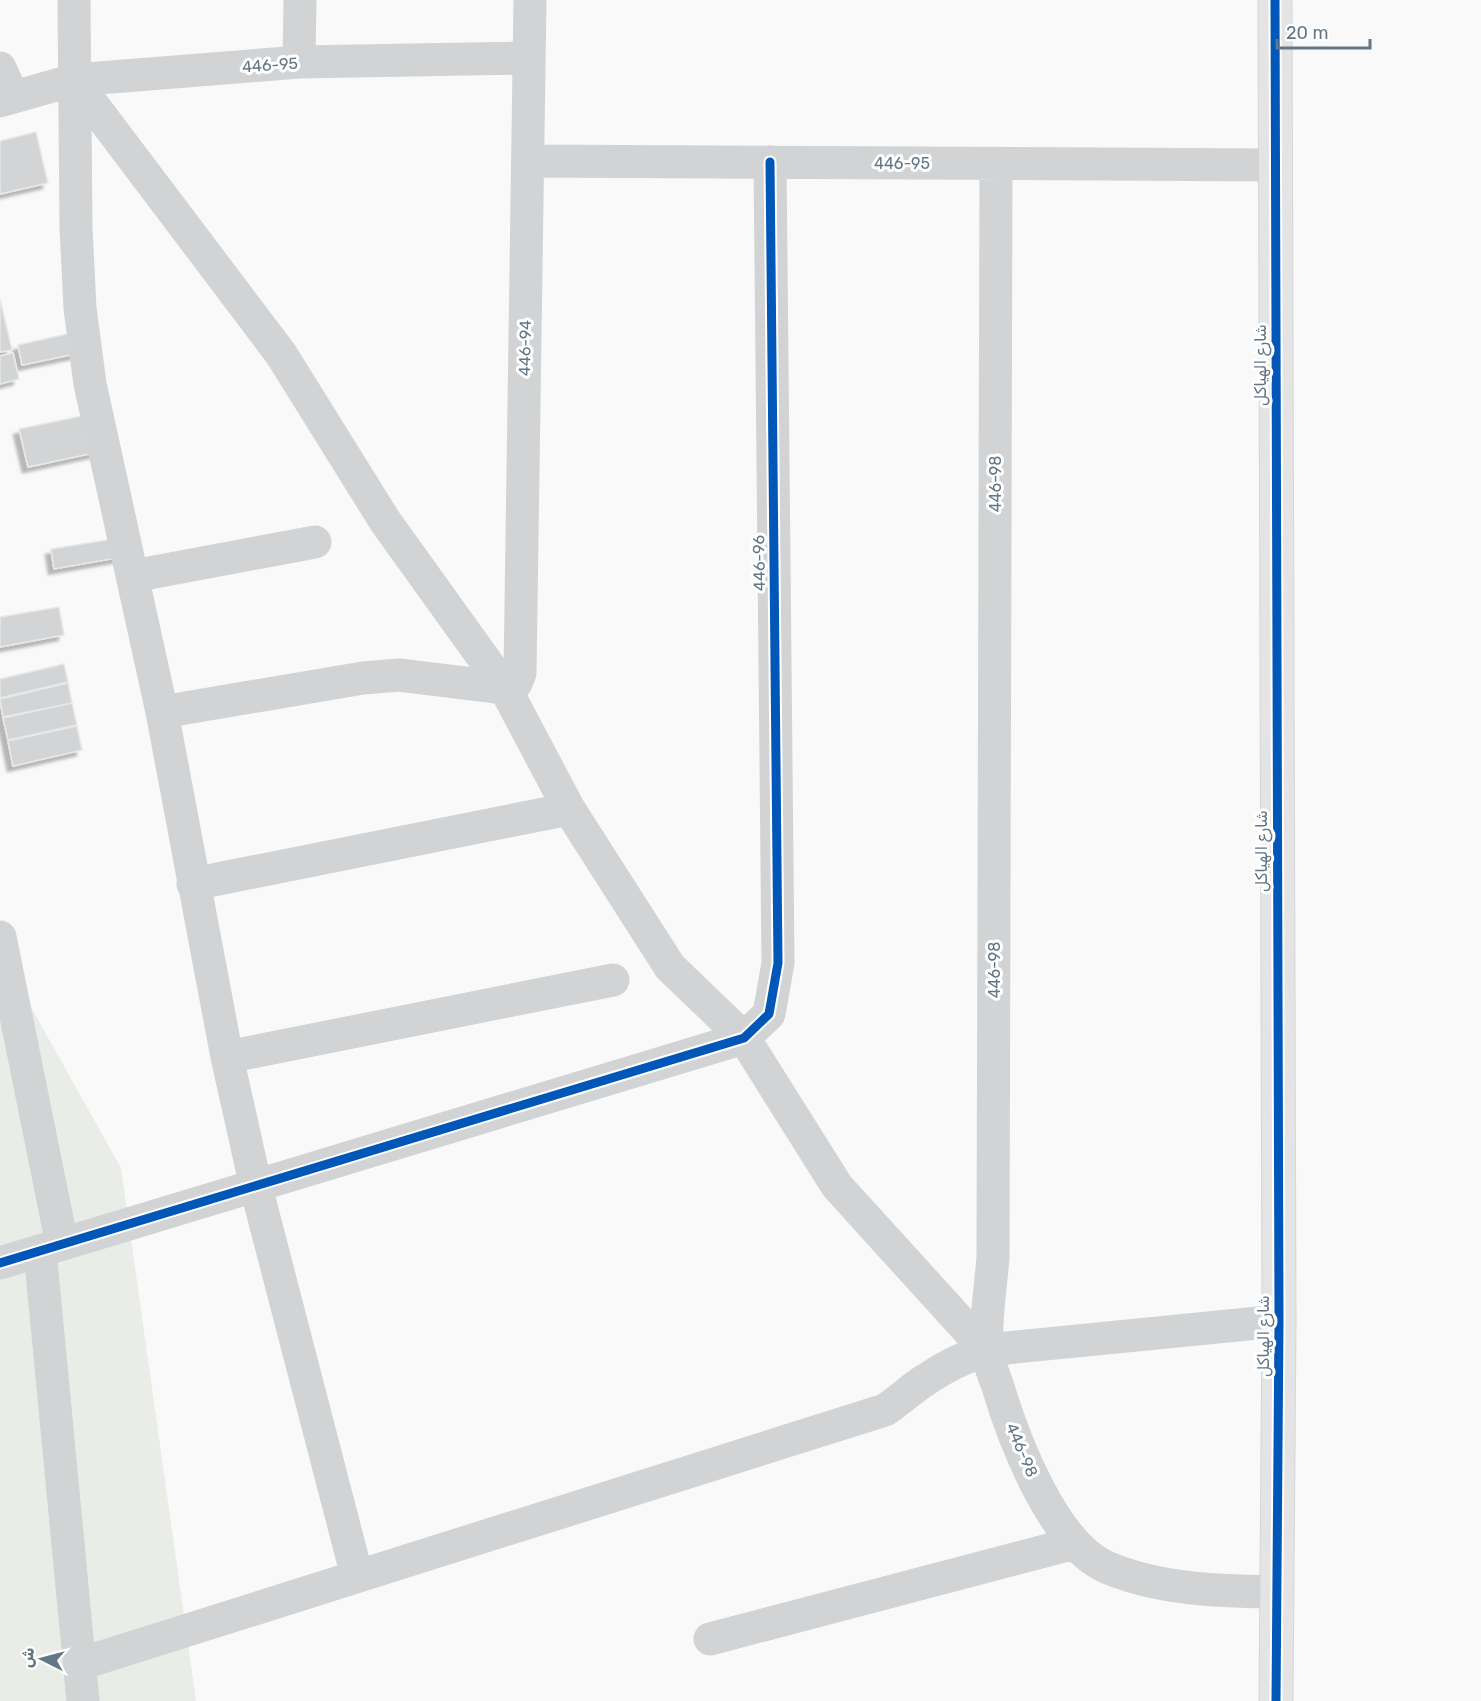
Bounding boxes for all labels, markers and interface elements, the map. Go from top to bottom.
scale bar [1277,12,1370,50]
text: 20 m [1286,22,1328,44]
street label: 446-95 [241,54,299,76]
street label: 446-95 [874,154,930,173]
street label: 446-94 [515,320,535,376]
street label: شارع الهياكل [1251,324,1272,406]
street label: 446-98 [986,456,1005,512]
street label: 446-96 [749,534,769,591]
street label: شارع الهياكل [1252,810,1273,892]
street label: 446-98 [985,942,1004,998]
street label: شارع الهياكل [1254,1295,1275,1377]
street label: 446-98 [1002,1420,1042,1480]
north arrow [12,1629,72,1689]
text: ش [17,1646,38,1669]

